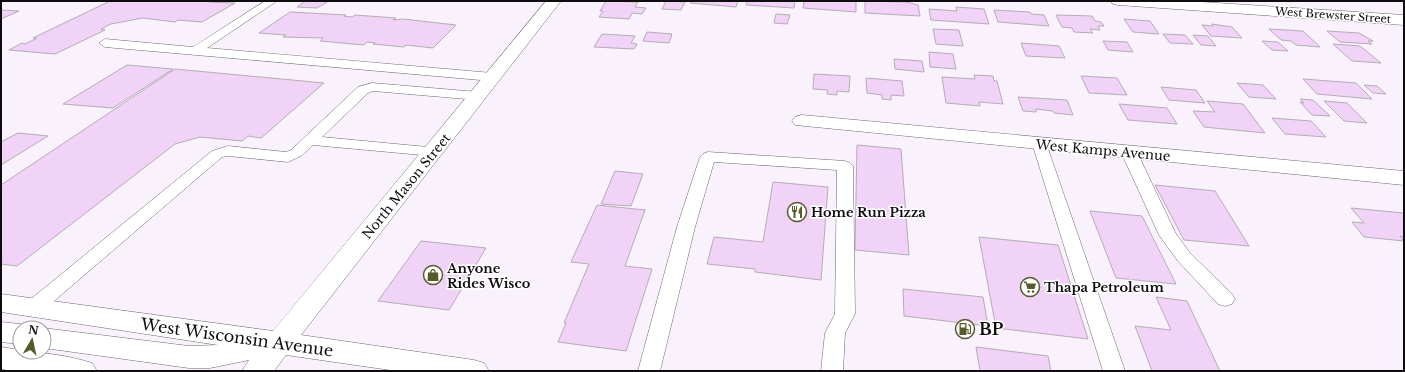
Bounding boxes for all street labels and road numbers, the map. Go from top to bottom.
street label: West Brewster Street [1273,4,1392,26]
street label: North Mason Street [359,130,454,243]
street label: West Kamps Avenue [1034,136,1171,165]
street label: West Wisconsin Avenue [139,313,335,360]

